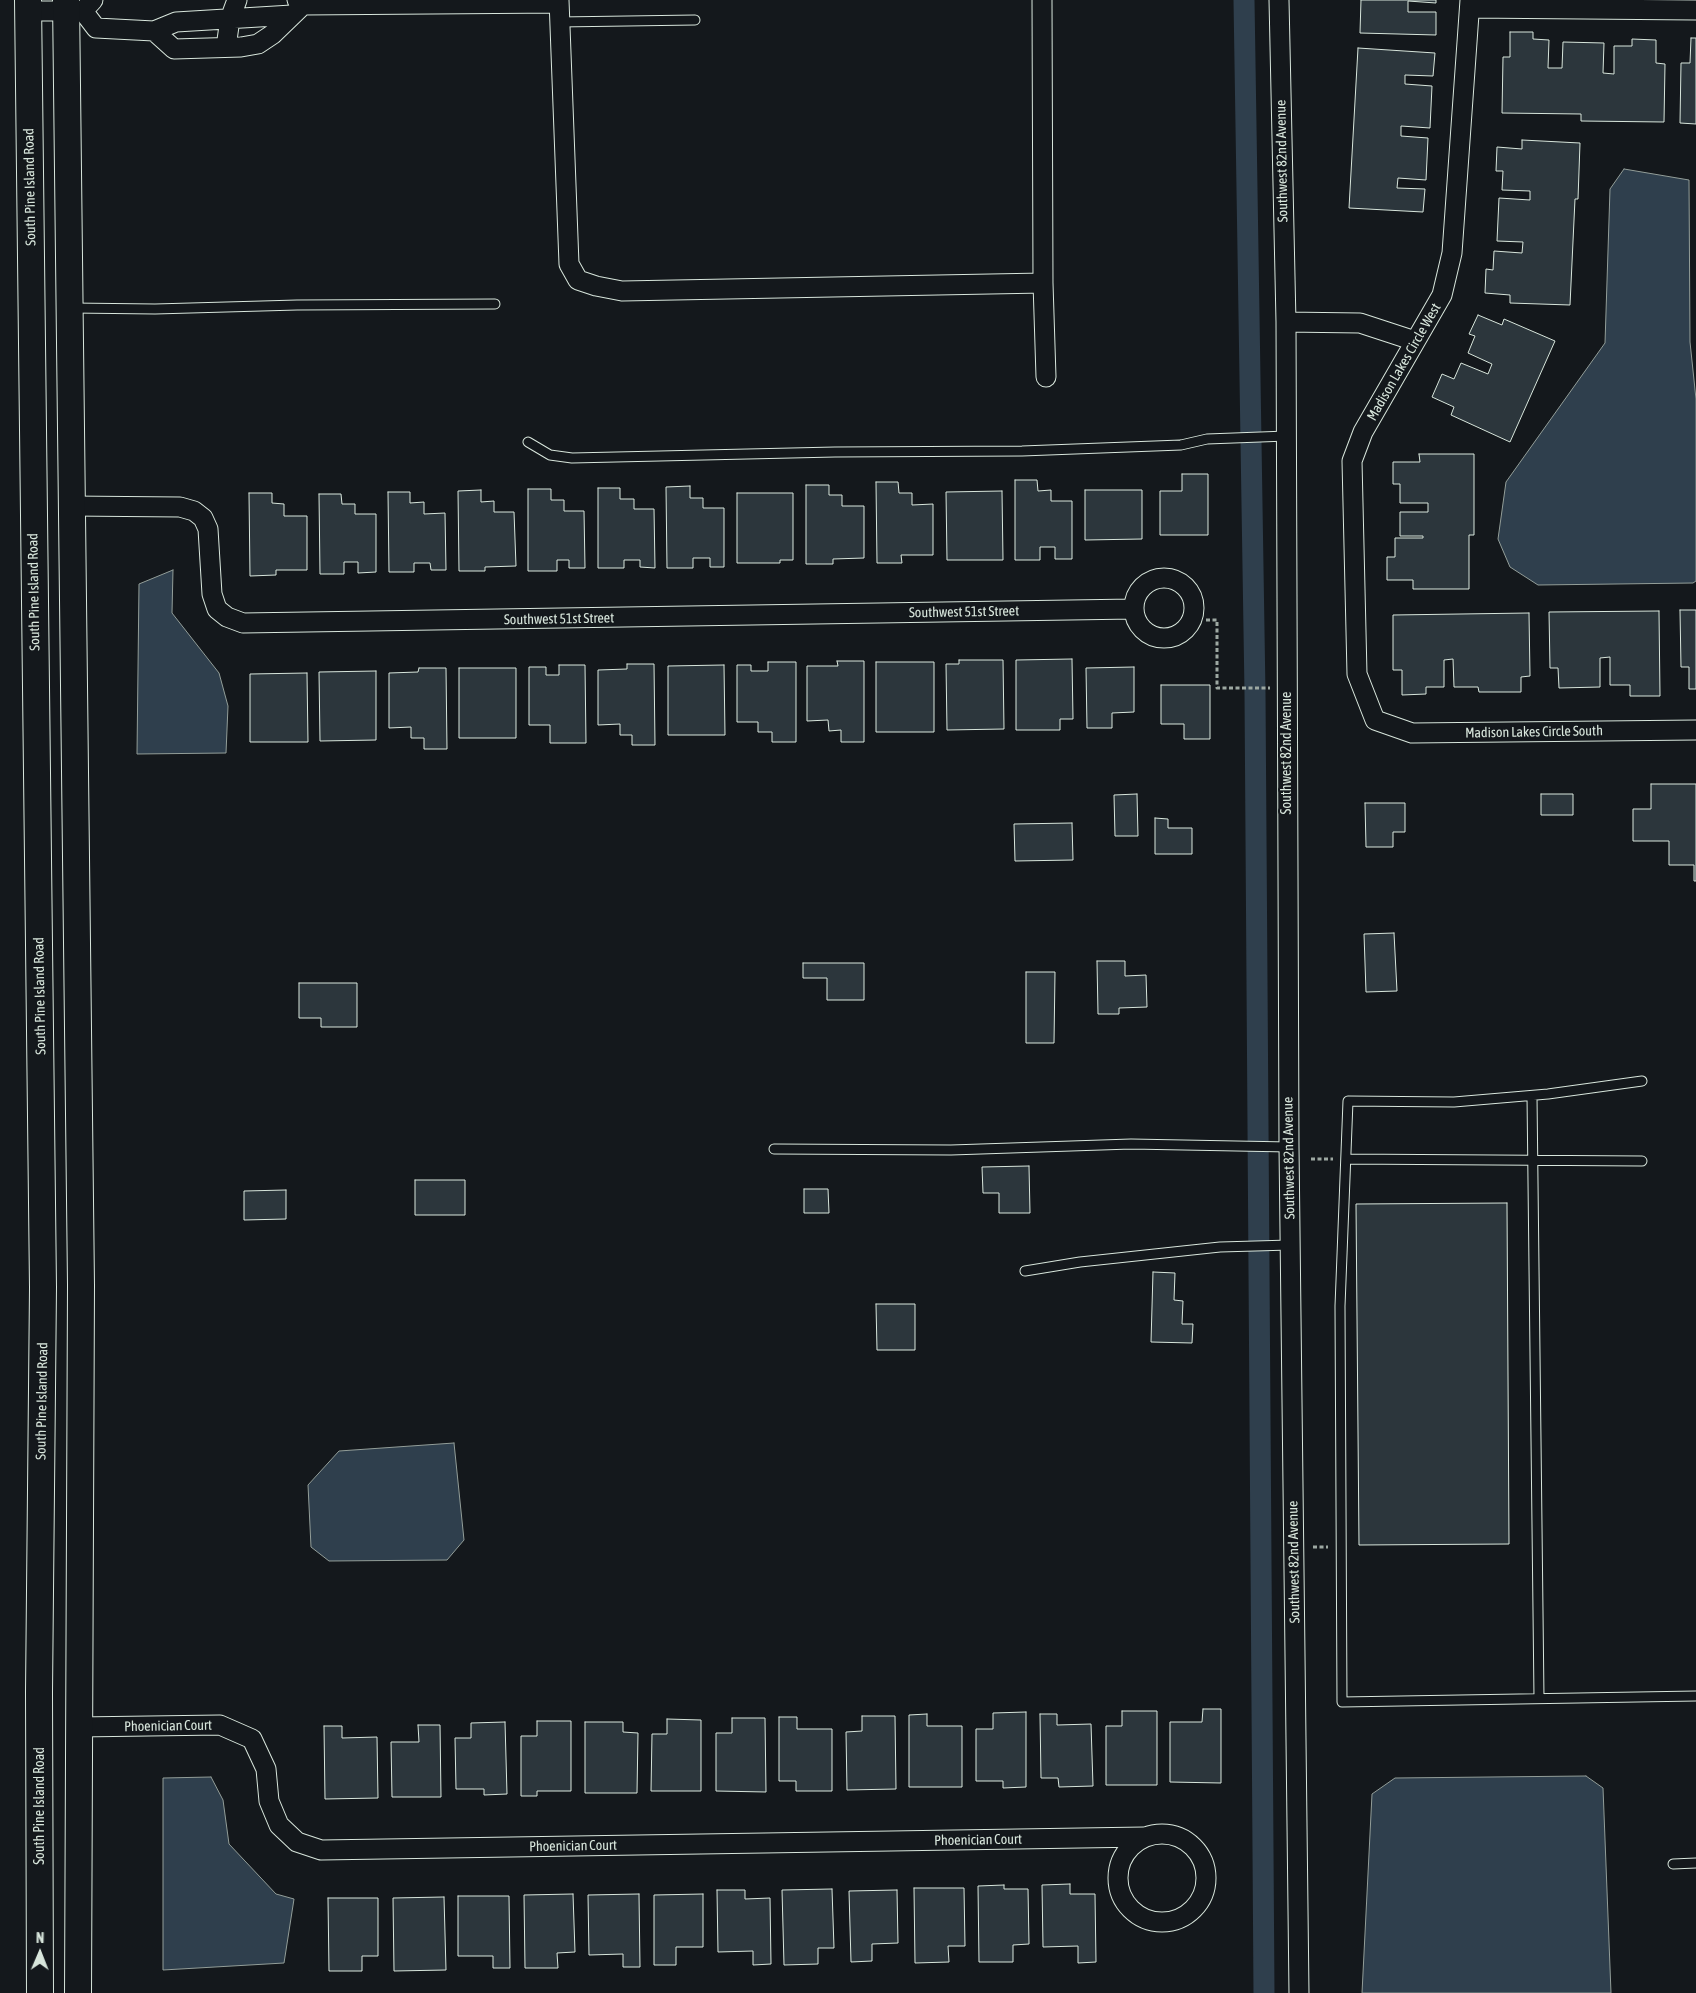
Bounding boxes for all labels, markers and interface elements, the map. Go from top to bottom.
street label: Southwest 82nd Avenue [1273,99,1291,223]
street label: South Pine Island Road [21,128,39,246]
street label: Madison Lakes Circle West [1364,300,1444,424]
street label: South Pine Island Road [25,533,43,651]
street label: Southwest 51st Street [909,603,1019,621]
street label: Southwest 51st Street [504,610,614,628]
street label: Southwest 82nd Avenue [1279,692,1295,814]
street label: Madison Lakes Circle South [1465,722,1603,742]
street label: South Pine Island Road [31,937,49,1055]
street label: Southwest 82nd Avenue [1280,1096,1298,1220]
street label: South Pine Island Road [33,1342,51,1460]
street label: Southwest 82nd Avenue [1285,1500,1303,1624]
street label: Phoenician Court [124,1717,212,1735]
street label: South Pine Island Road [32,1747,48,1865]
street label: Phoenician Court [934,1831,1022,1849]
street label: Phoenician Court [529,1837,617,1855]
north arrow [15,1928,65,1978]
text: N [36,1930,45,1946]

